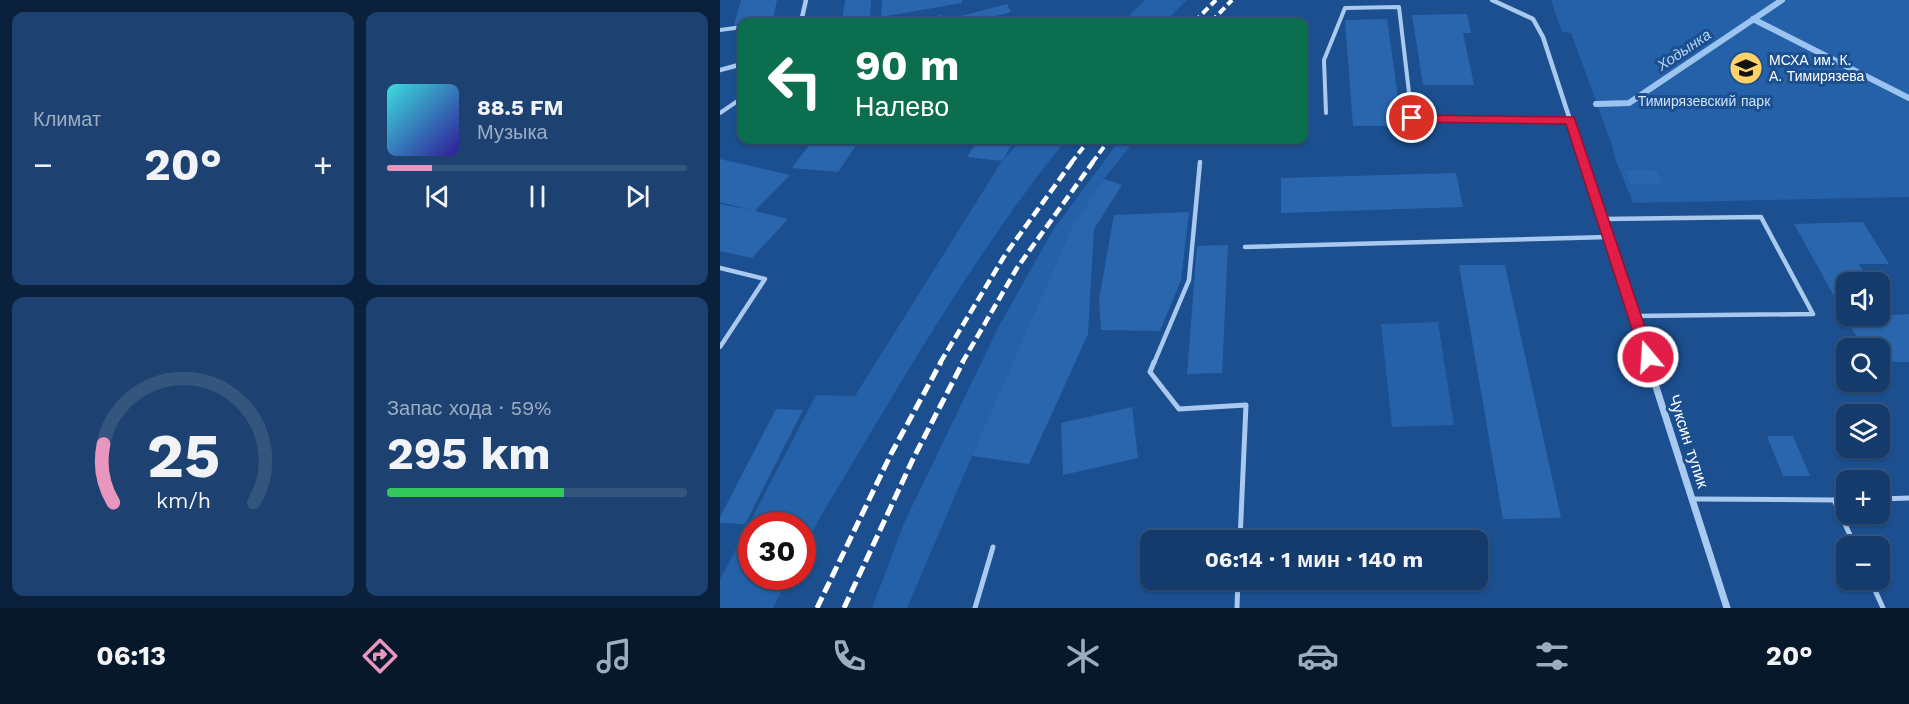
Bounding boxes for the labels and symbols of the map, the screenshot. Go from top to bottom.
water label: Ходынка [1653,25,1714,75]
school or university icon: МСХА им. К. А. Тимирязева [1728,50,1764,86]
place label: МСХА им. К. А. Тимирязева [1769,52,1865,84]
pin [1386,92,1437,143]
park label: Тимирязевский парк [1638,93,1771,109]
position arrow [1616,325,1680,389]
street label: Чуксин тупик [1664,392,1713,491]
speed limit sign: 30 [738,512,816,590]

